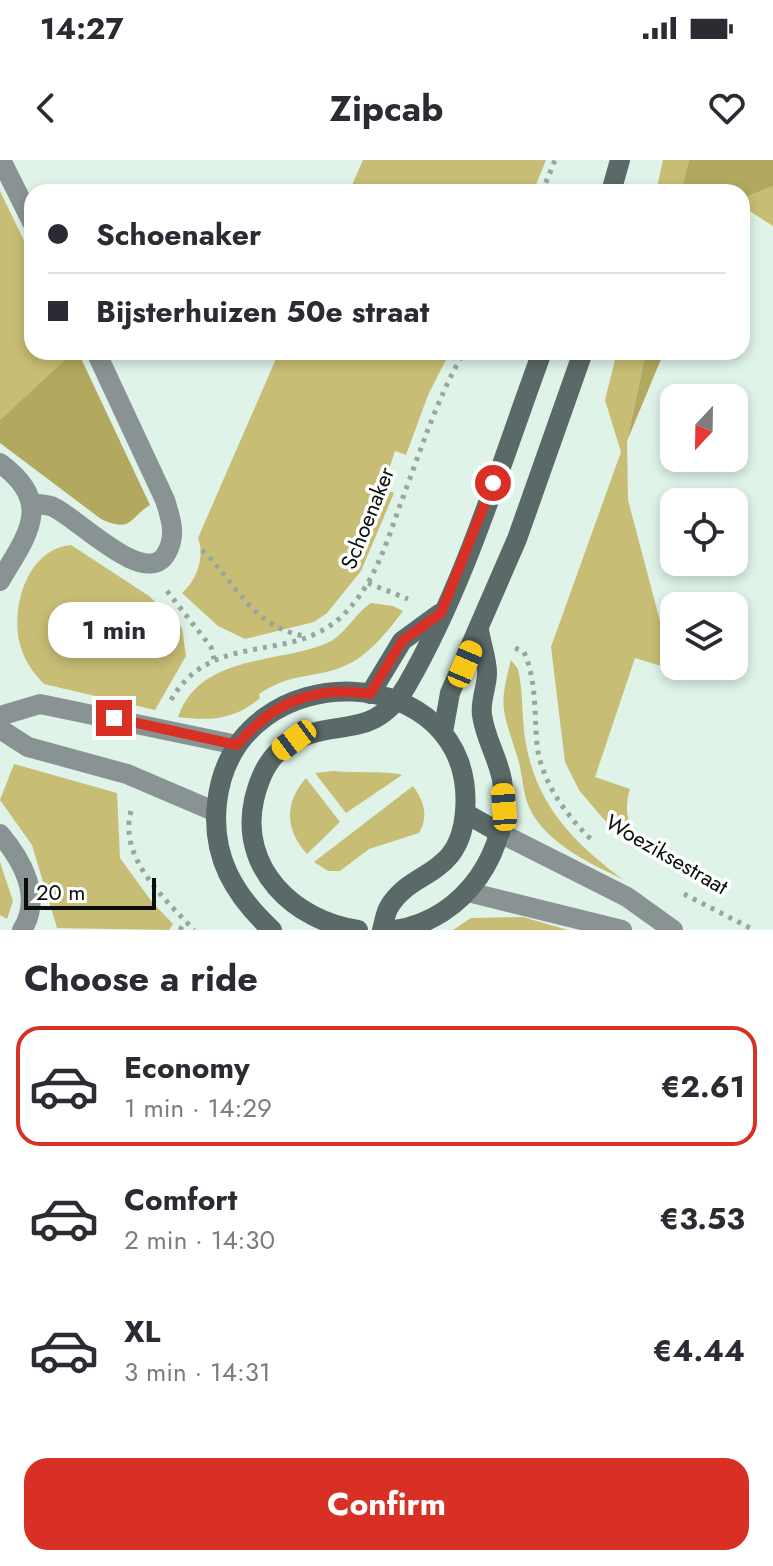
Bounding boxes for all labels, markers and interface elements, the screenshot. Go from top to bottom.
text: 14:27 [40,7,124,50]
text: Zipcab [330,82,443,134]
icon: back [24,86,68,130]
icon: heart [705,86,749,130]
text: Schoenaker [96,213,261,256]
text: Bijsterhuizen 50e straat [96,290,429,333]
north arrow [660,384,748,472]
map controls [660,384,748,680]
street label: Schoenaker [332,462,402,574]
route start [475,465,511,501]
button: locate [660,488,748,576]
button: layers [660,592,748,680]
callout: 1 min [48,602,180,658]
text: 1 min [82,611,146,649]
car [445,637,485,691]
route end [96,700,132,736]
car [268,716,320,764]
car [490,782,518,832]
street label: Woeziksestraat [600,806,735,902]
scale bar [24,874,156,910]
text: 20 m [36,876,85,908]
text: Choose a ride [24,952,258,1004]
text: Economy [124,1046,250,1089]
icon: car [28,1050,100,1122]
text: €2.61 [661,1065,745,1108]
text: 1 min · 14:29 [124,1089,272,1127]
text: Comfort [124,1178,237,1221]
icon: car [28,1182,100,1254]
text: €3.53 [660,1197,745,1240]
text: 2 min · 14:30 [124,1221,275,1259]
text: XL [124,1310,160,1353]
icon: car [28,1314,100,1386]
text: €4.44 [653,1329,745,1372]
text: 3 min · 14:31 [124,1353,271,1391]
button: Confirm [24,1458,749,1550]

